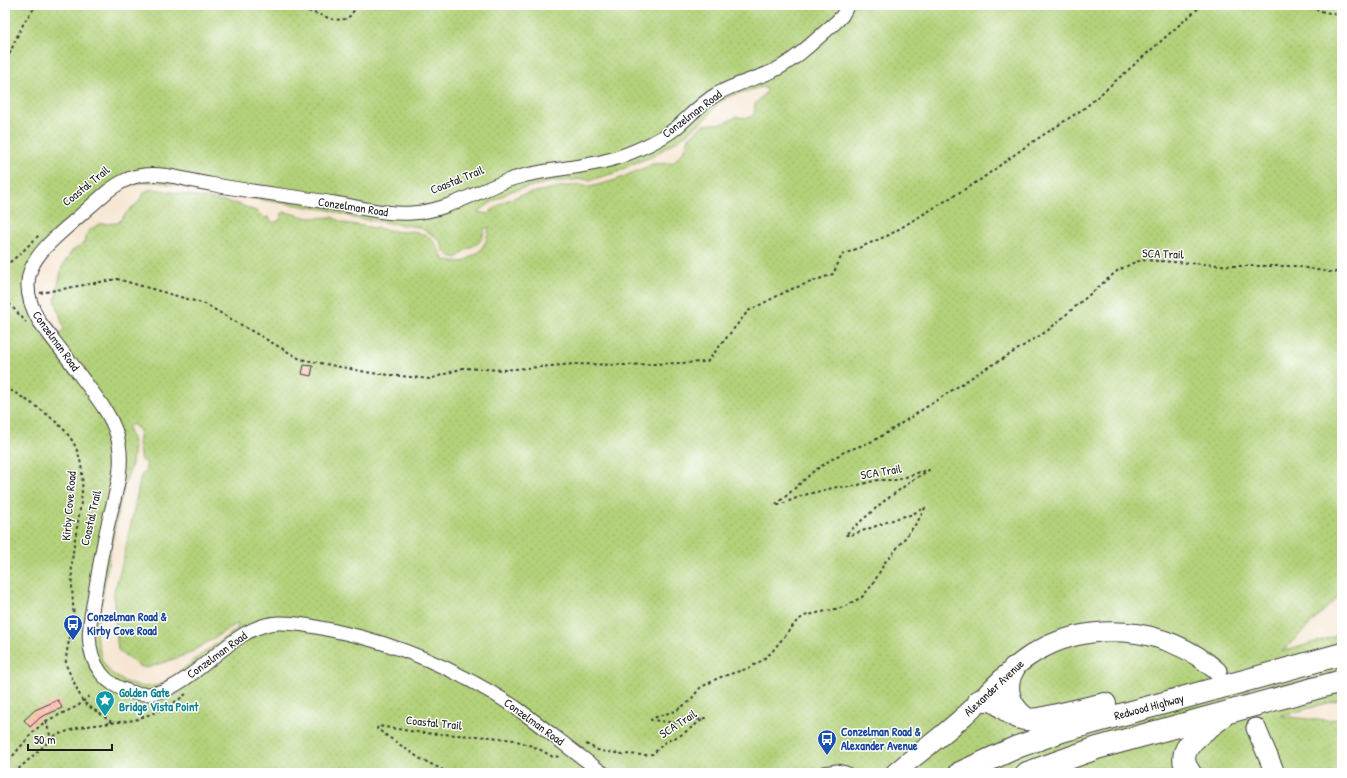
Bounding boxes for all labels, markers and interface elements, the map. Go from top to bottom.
street label: Conzelman Road [658,85,725,142]
street label: Coastal Trail [58,161,114,210]
street label: Coastal Trail [428,161,487,198]
street label: Conzelman Road [317,193,390,220]
street label: SCA Trail [1142,244,1185,263]
street label: Conzelman Road [29,307,84,375]
street label: SCA Trail [859,459,904,483]
street label: Kirby Cove Road [57,470,80,541]
street label: Coastal Trail [76,488,105,547]
place label: Conzelman Road & Kirby Cove Road [87,608,167,640]
bus stop icon: Conzelman Road & Kirby Cove Road [62,613,84,641]
street label: Conzelman Road [183,627,251,682]
street label: Alexander Avenue [960,655,1028,720]
place label: Golden Gate Bridge Vista Point [119,684,199,716]
place icon: Golden Gate Bridge Vista Point [94,689,116,717]
street label: Redwood Highway [1112,689,1186,724]
street label: Conzelman Road [501,694,568,749]
street label: SCA Trail [656,705,700,742]
street label: Coastal Trail [405,711,464,734]
place label: Conzelman Road & Alexander Avenue [841,723,921,754]
scale bar [28,726,112,752]
bus stop icon: Conzelman Road & Alexander Avenue [816,728,838,756]
text: 50 m [34,731,55,748]

